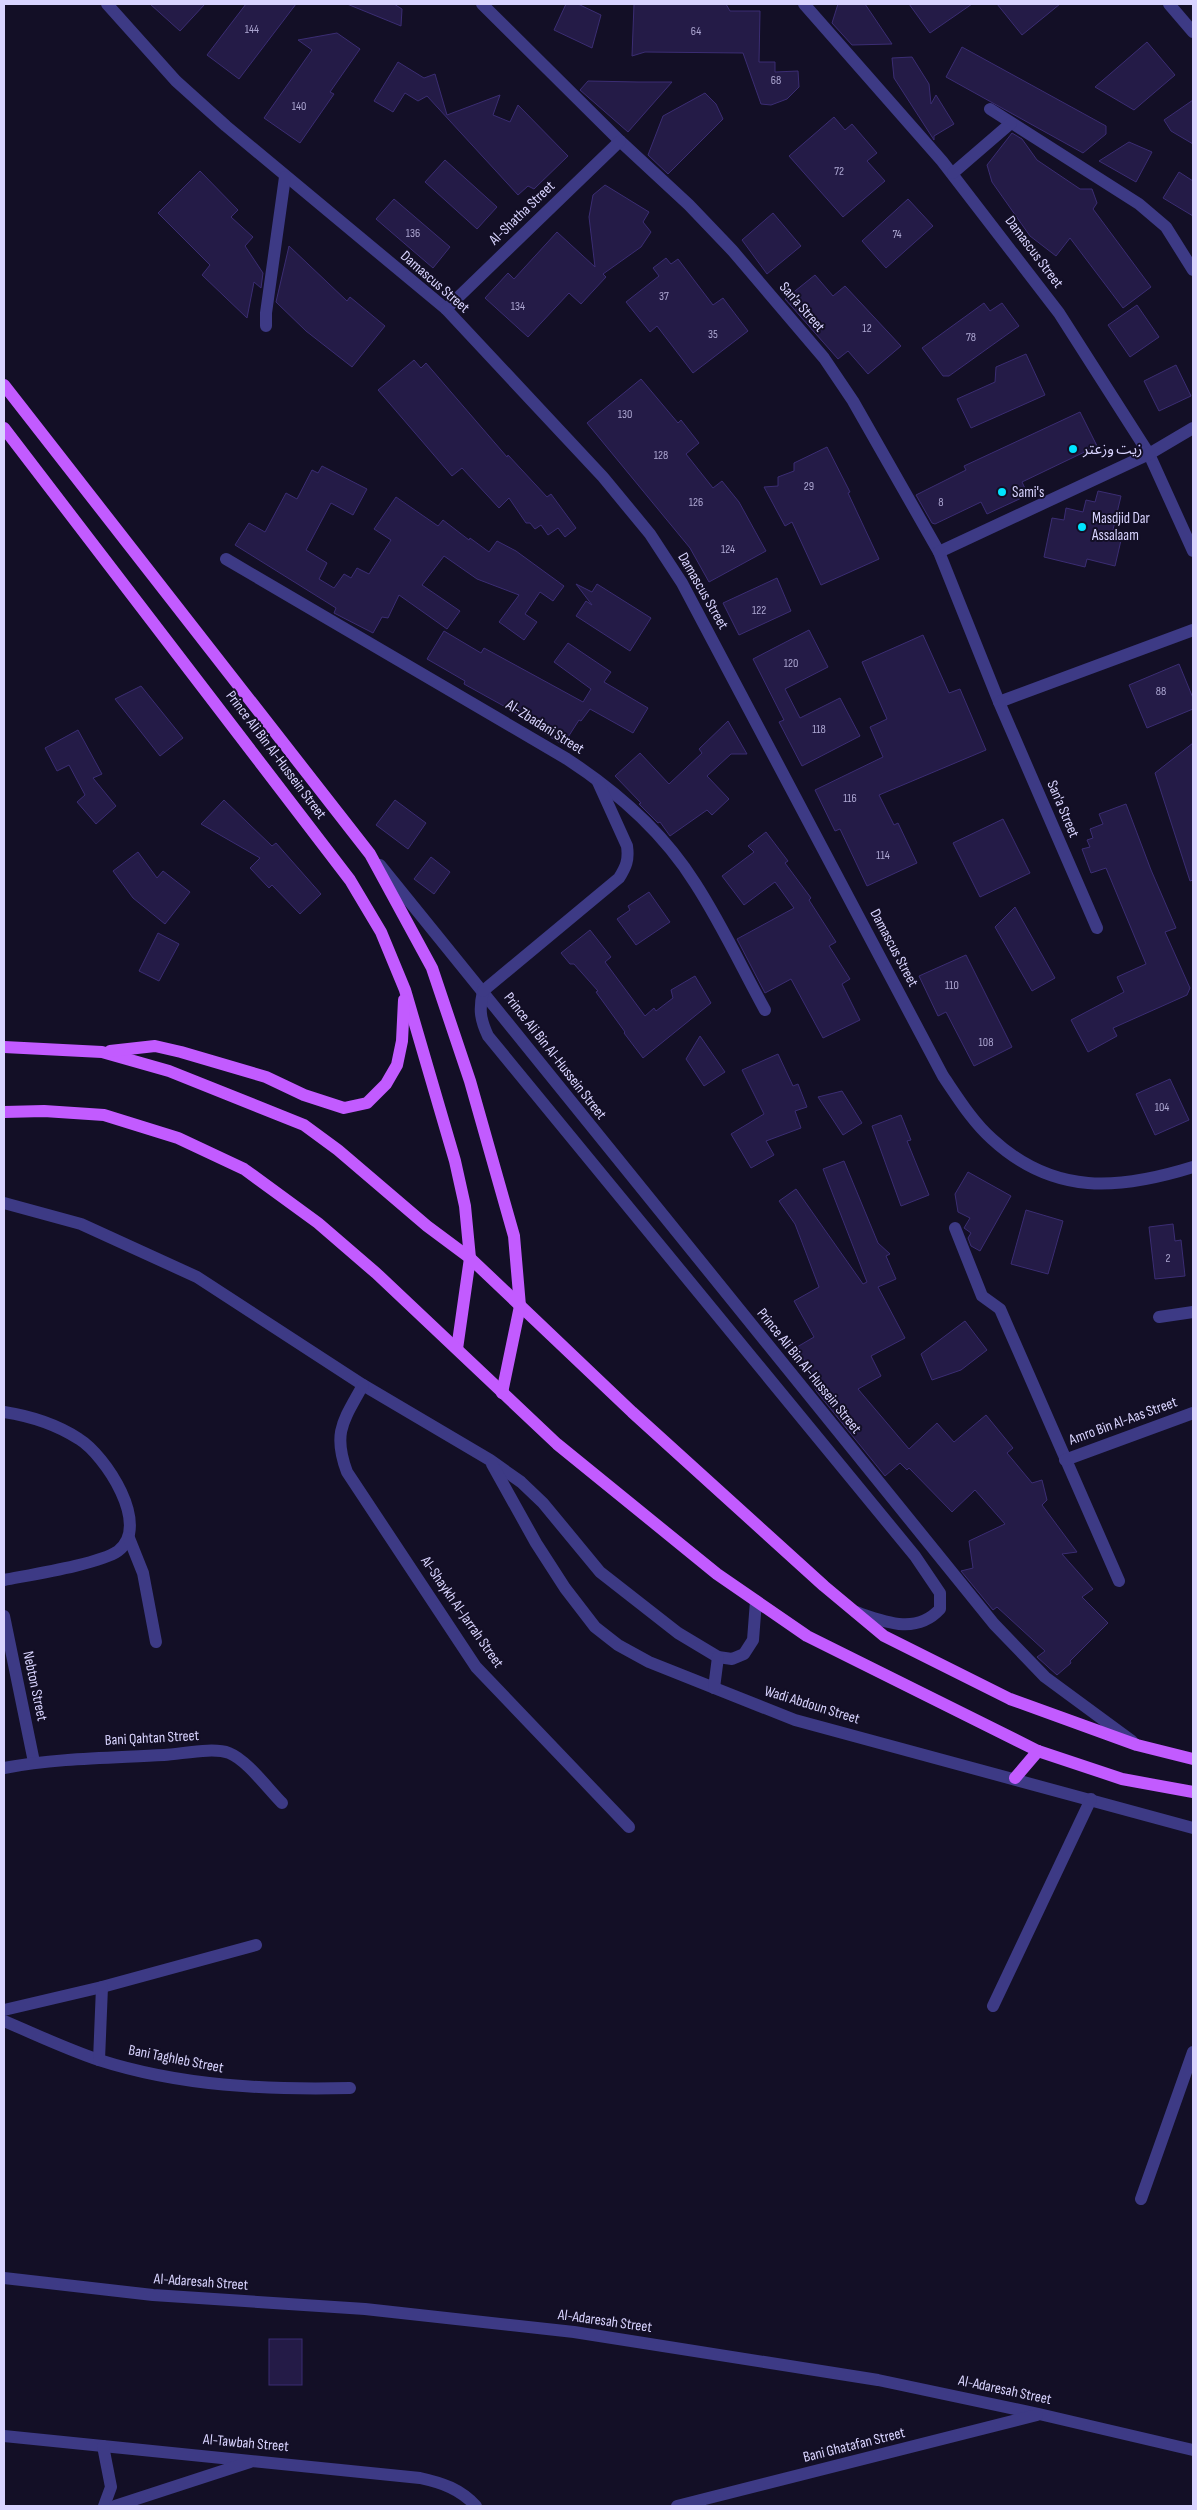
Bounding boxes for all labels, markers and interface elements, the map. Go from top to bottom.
house number: 144 [245,22,259,37]
house number: 64 [691,24,701,39]
house number: 68 [771,73,781,88]
house number: 140 [292,99,306,114]
house number: 72 [834,164,844,179]
street label: Al-Shatha Street [484,177,559,250]
street label: Damascus Street [1001,212,1068,292]
house number: 136 [406,226,420,241]
house number: 74 [892,227,902,242]
street label: Damascus Street [396,247,474,318]
street label: San'a Street [775,278,829,336]
house number: 37 [659,289,669,304]
house number: 134 [511,299,525,314]
house number: 12 [862,321,872,336]
house number: 35 [708,327,718,342]
house number: 78 [966,330,976,345]
house number: 130 [618,407,632,422]
place label: زيت وزعتر [1082,440,1142,459]
marker: زيت وزعتر [1067,443,1079,455]
house number: 128 [654,448,668,463]
house number: 29 [804,479,814,494]
place label: Sami's [1012,483,1044,502]
marker: Sami's [996,486,1008,498]
house number: 126 [689,495,703,510]
house number: 8 [938,495,944,510]
place label: Masdjid Dar Assalaam [1091,509,1150,545]
marker: Masdjid Dar Assalaam [1076,521,1088,533]
house number: 124 [721,542,735,557]
street label: Damascus Street [673,549,733,633]
house number: 122 [752,603,766,618]
house number: 120 [784,656,798,671]
house number: 88 [1156,684,1166,699]
street label: Prince Ali Bin Al-Hussein Street [221,687,331,823]
street label: Al-Zbadani Street [502,695,588,759]
house number: 118 [812,722,826,737]
street label: San'a Street [1042,778,1084,841]
house number: 116 [843,791,857,806]
house number: 114 [876,848,890,863]
street label: Damascus Street [866,906,923,991]
house number: 110 [945,978,959,993]
street label: Prince Ali Bin Al-Hussein Street [499,989,611,1124]
house number: 108 [979,1035,993,1050]
house number: 104 [1155,1100,1169,1115]
house number: 2 [1166,1251,1171,1266]
street label: Prince Ali Bin Al-Hussein Street [753,1304,866,1438]
street label: Amro Bin Al-Aas Street [1065,1392,1180,1450]
street label: Al-Shaykh Al-Jarrah Street [416,1552,508,1672]
street label: Nebton Street [18,1649,52,1723]
street label: Wadi Abdoun Street [762,1681,862,1729]
street label: Bani Qahtan Street [104,1726,200,1750]
street label: Bani Taghleb Street [127,2040,226,2078]
street label: Al-Adaresah Street [152,2269,249,2295]
street label: Al-Adaresah Street [556,2305,654,2337]
street label: Al-Adaresah Street [956,2371,1054,2409]
street label: Bani Ghatafan Street [801,2423,907,2467]
street label: Al-Tawbah Street [201,2430,290,2456]

